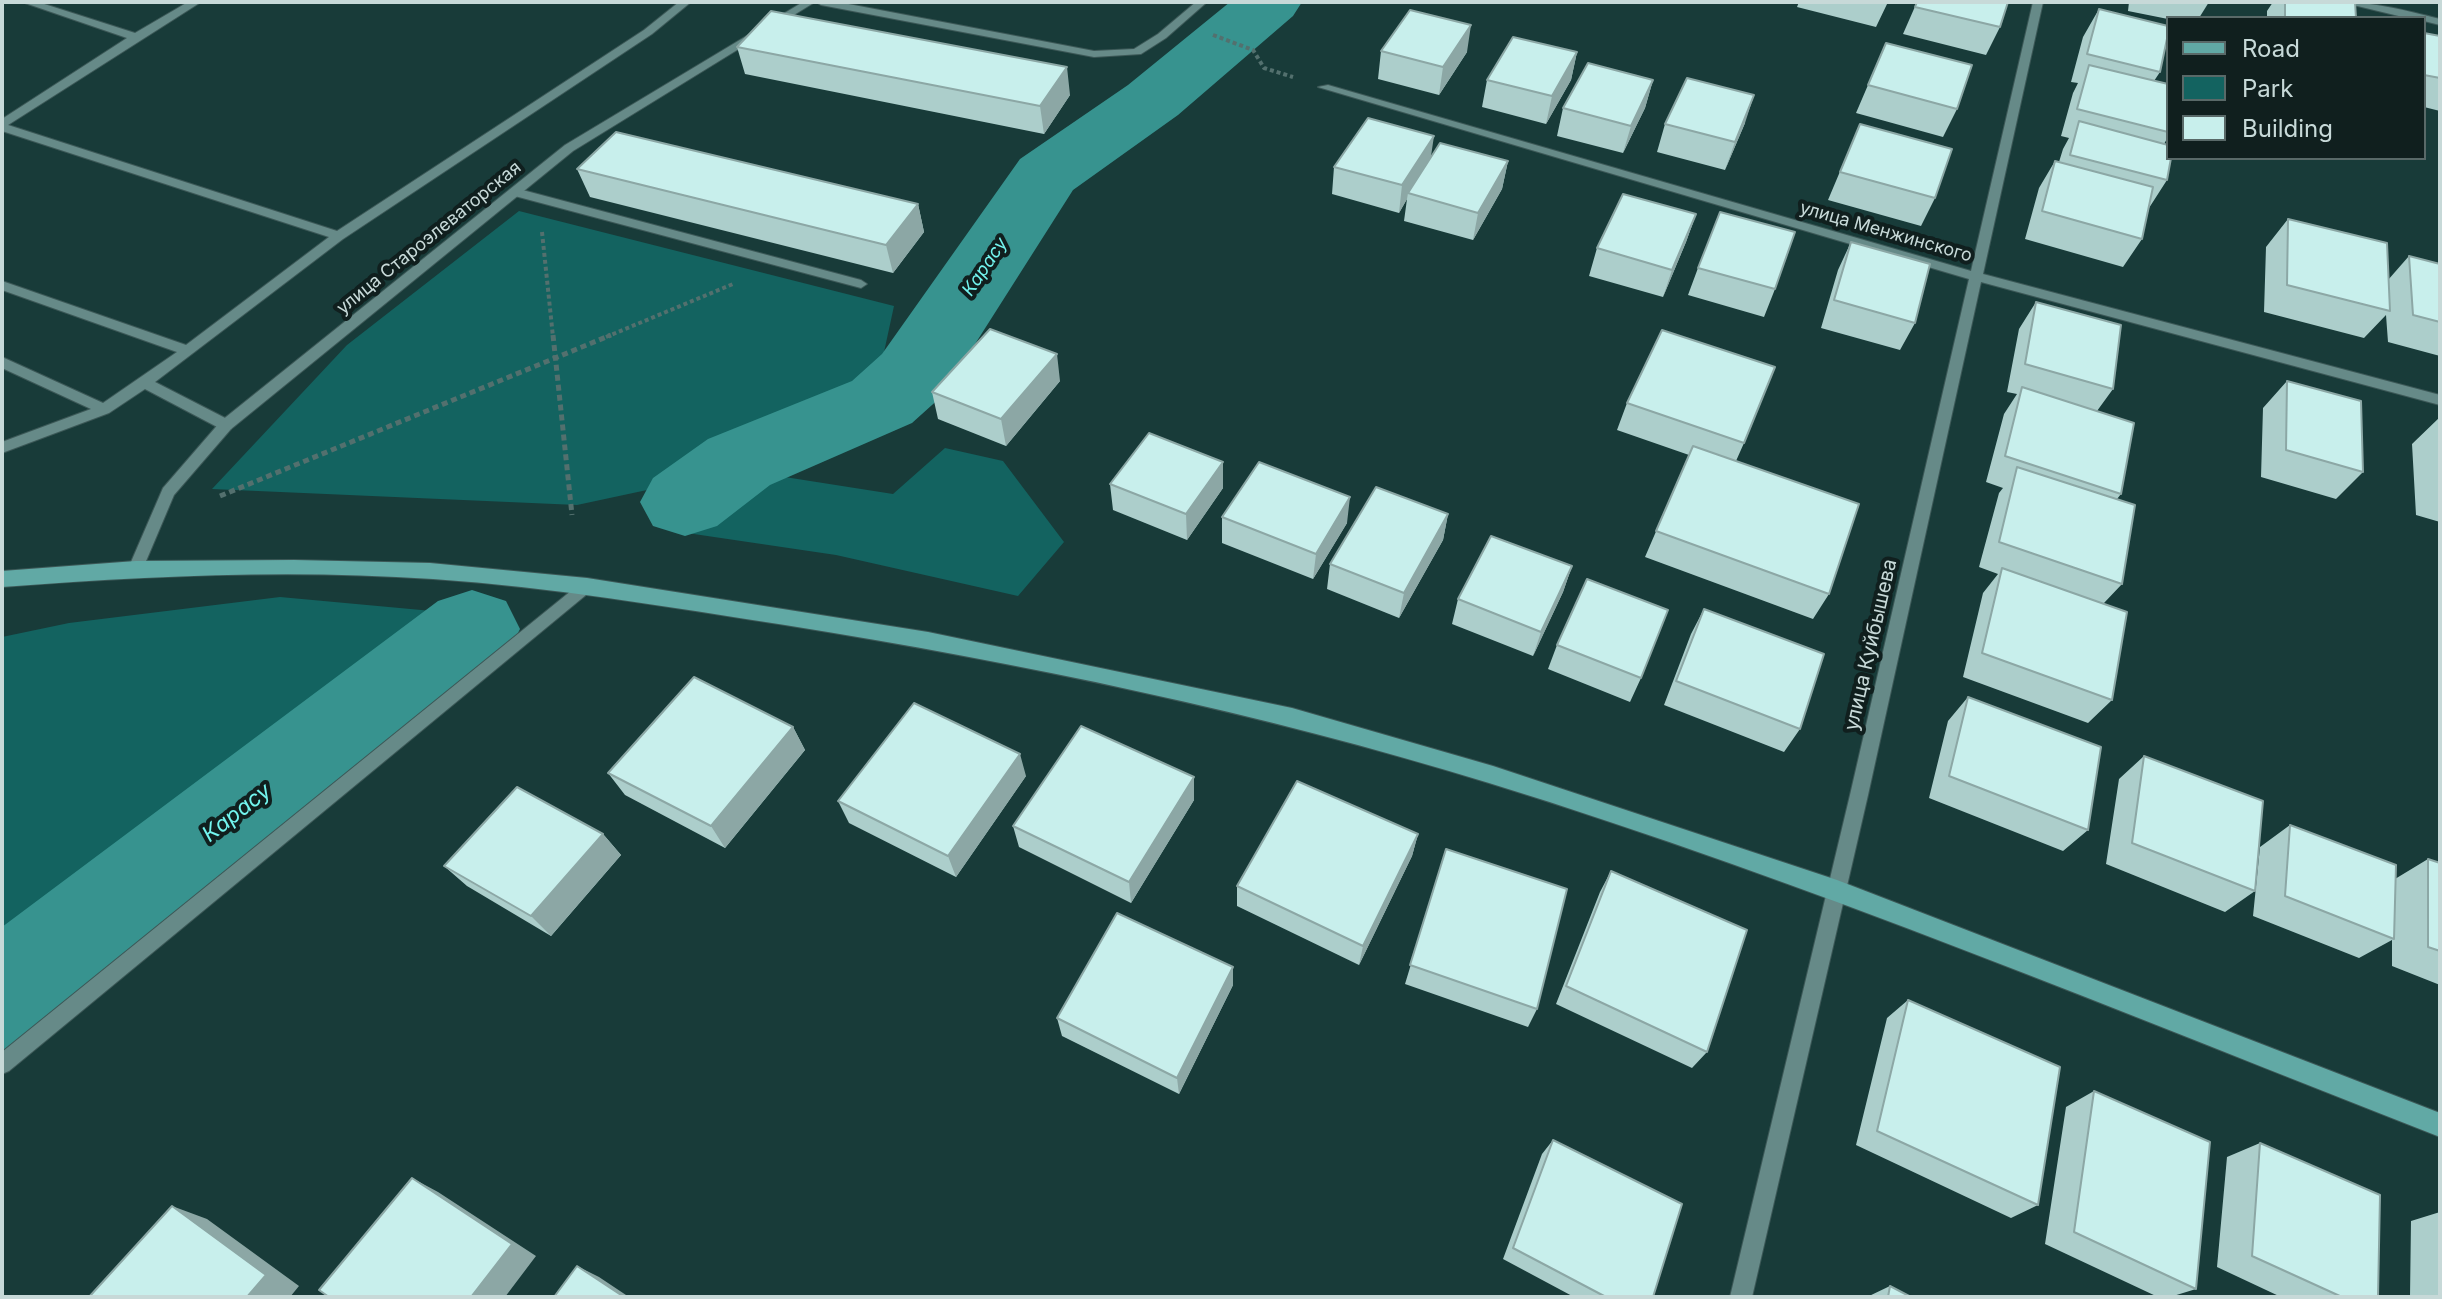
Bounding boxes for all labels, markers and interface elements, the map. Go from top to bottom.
legend [2166,16,2426,160]
text: Road [2242,34,2300,63]
text: Park [2242,74,2293,103]
text: Building [2242,114,2333,143]
street label: улица Староэлеваторская [332,157,526,319]
street label: улица Менжинского [1797,197,1975,267]
water label: Карасу [958,234,1012,300]
street label: улица Куйбышева [1840,557,1902,733]
water label: Карасу [197,778,277,848]

